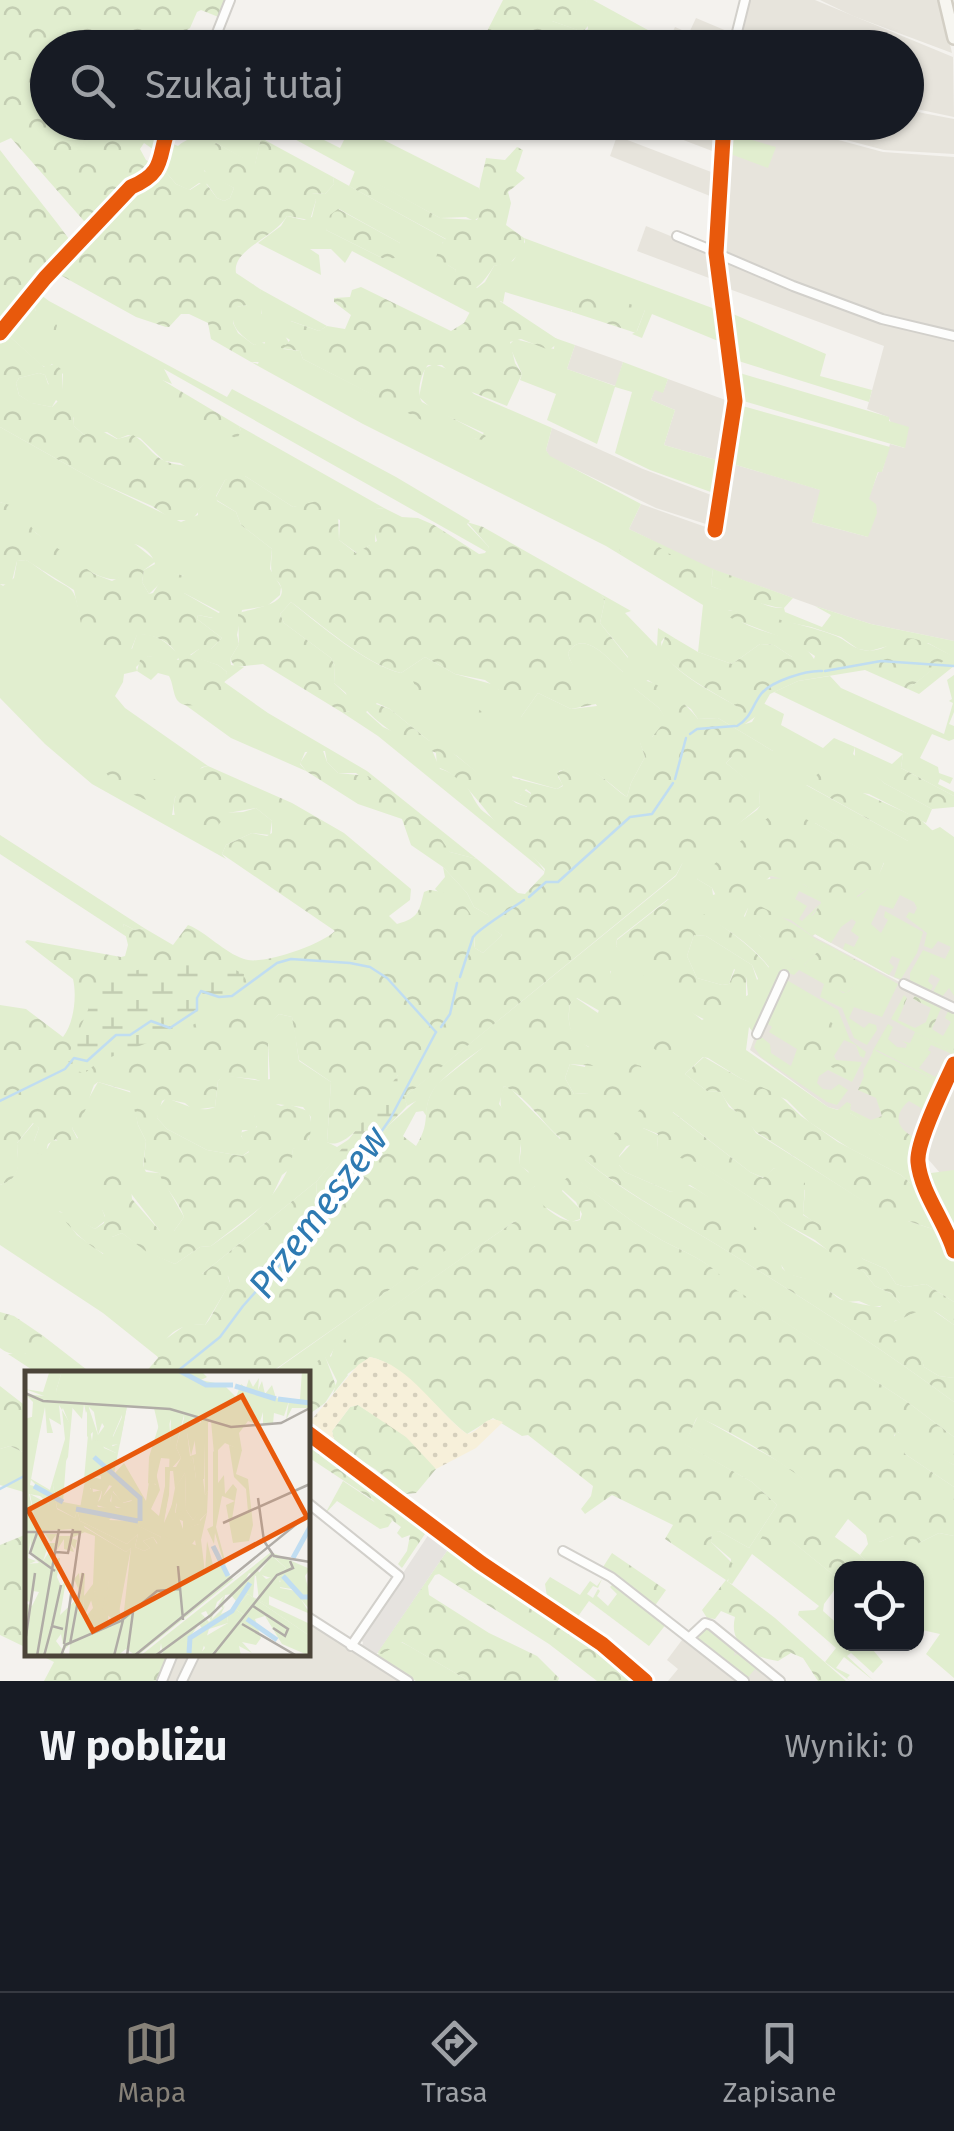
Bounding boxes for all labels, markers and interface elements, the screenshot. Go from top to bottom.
search box [30,30,924,140]
icon: search [65,58,120,113]
text: Szukaj tutaj [145,62,344,108]
water label: Przemeszew [239,1116,398,1307]
inset map [25,1371,310,1656]
map controls [834,1561,924,1651]
button: locate [834,1561,924,1651]
text: W pobliżu [40,1721,227,1771]
text: Wyniki: 0 [785,1727,914,1765]
tab: Mapa [118,2016,186,2109]
tab: Trasa [421,2016,488,2109]
tab: Zapisane [723,2016,836,2109]

